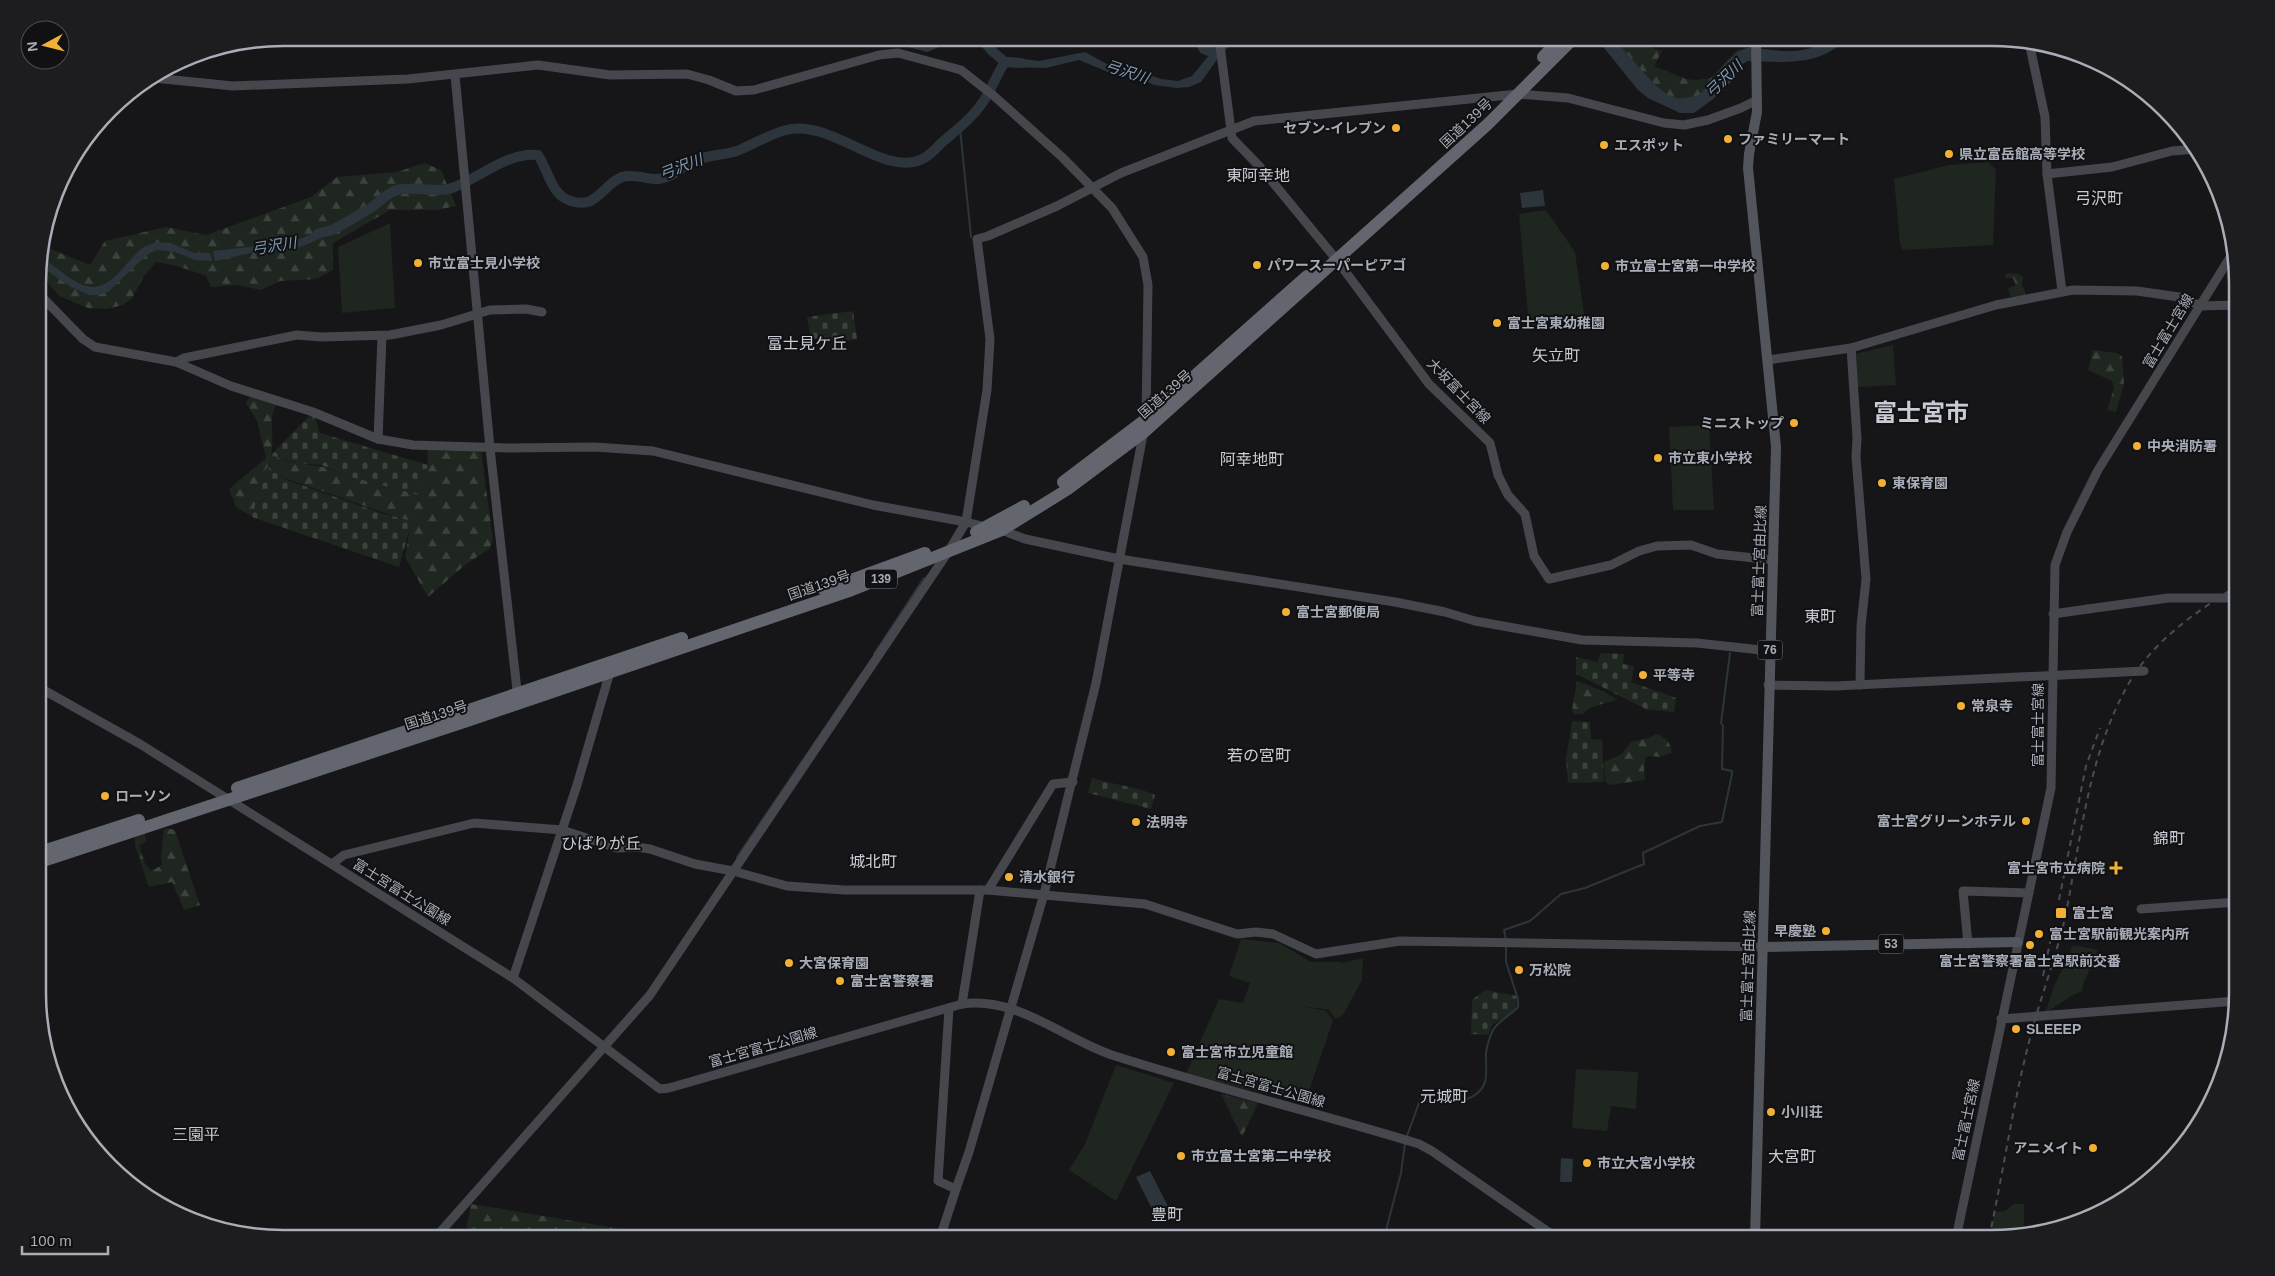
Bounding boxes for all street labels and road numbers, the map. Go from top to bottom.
street label: 国道139号 [1437,95,1495,151]
street label: 富士富士宮線 [2140,291,2196,371]
street label: 大坂富士宮線 [1424,355,1494,427]
street label: 国道139号 [1135,367,1195,421]
street label: 富士富士宮由比線 [1749,505,1769,617]
street label: 国道139号 [785,567,853,603]
road number: 139 [865,570,897,588]
road number: 76 [1758,640,1782,660]
street label: 富士富士宮線 [2030,683,2046,767]
street label: 国道139号 [402,697,470,733]
street label: 富士宮富士公園線 [350,856,454,928]
street label: 富士富士宮由比線 [1738,910,1758,1022]
road number: 53 [1878,934,1904,954]
street label: 富士宮富士公園線 [707,1024,819,1070]
street label: 富士宮富士公園線 [1215,1064,1327,1110]
street label: 富士富士宮線 [1949,1077,1983,1163]

